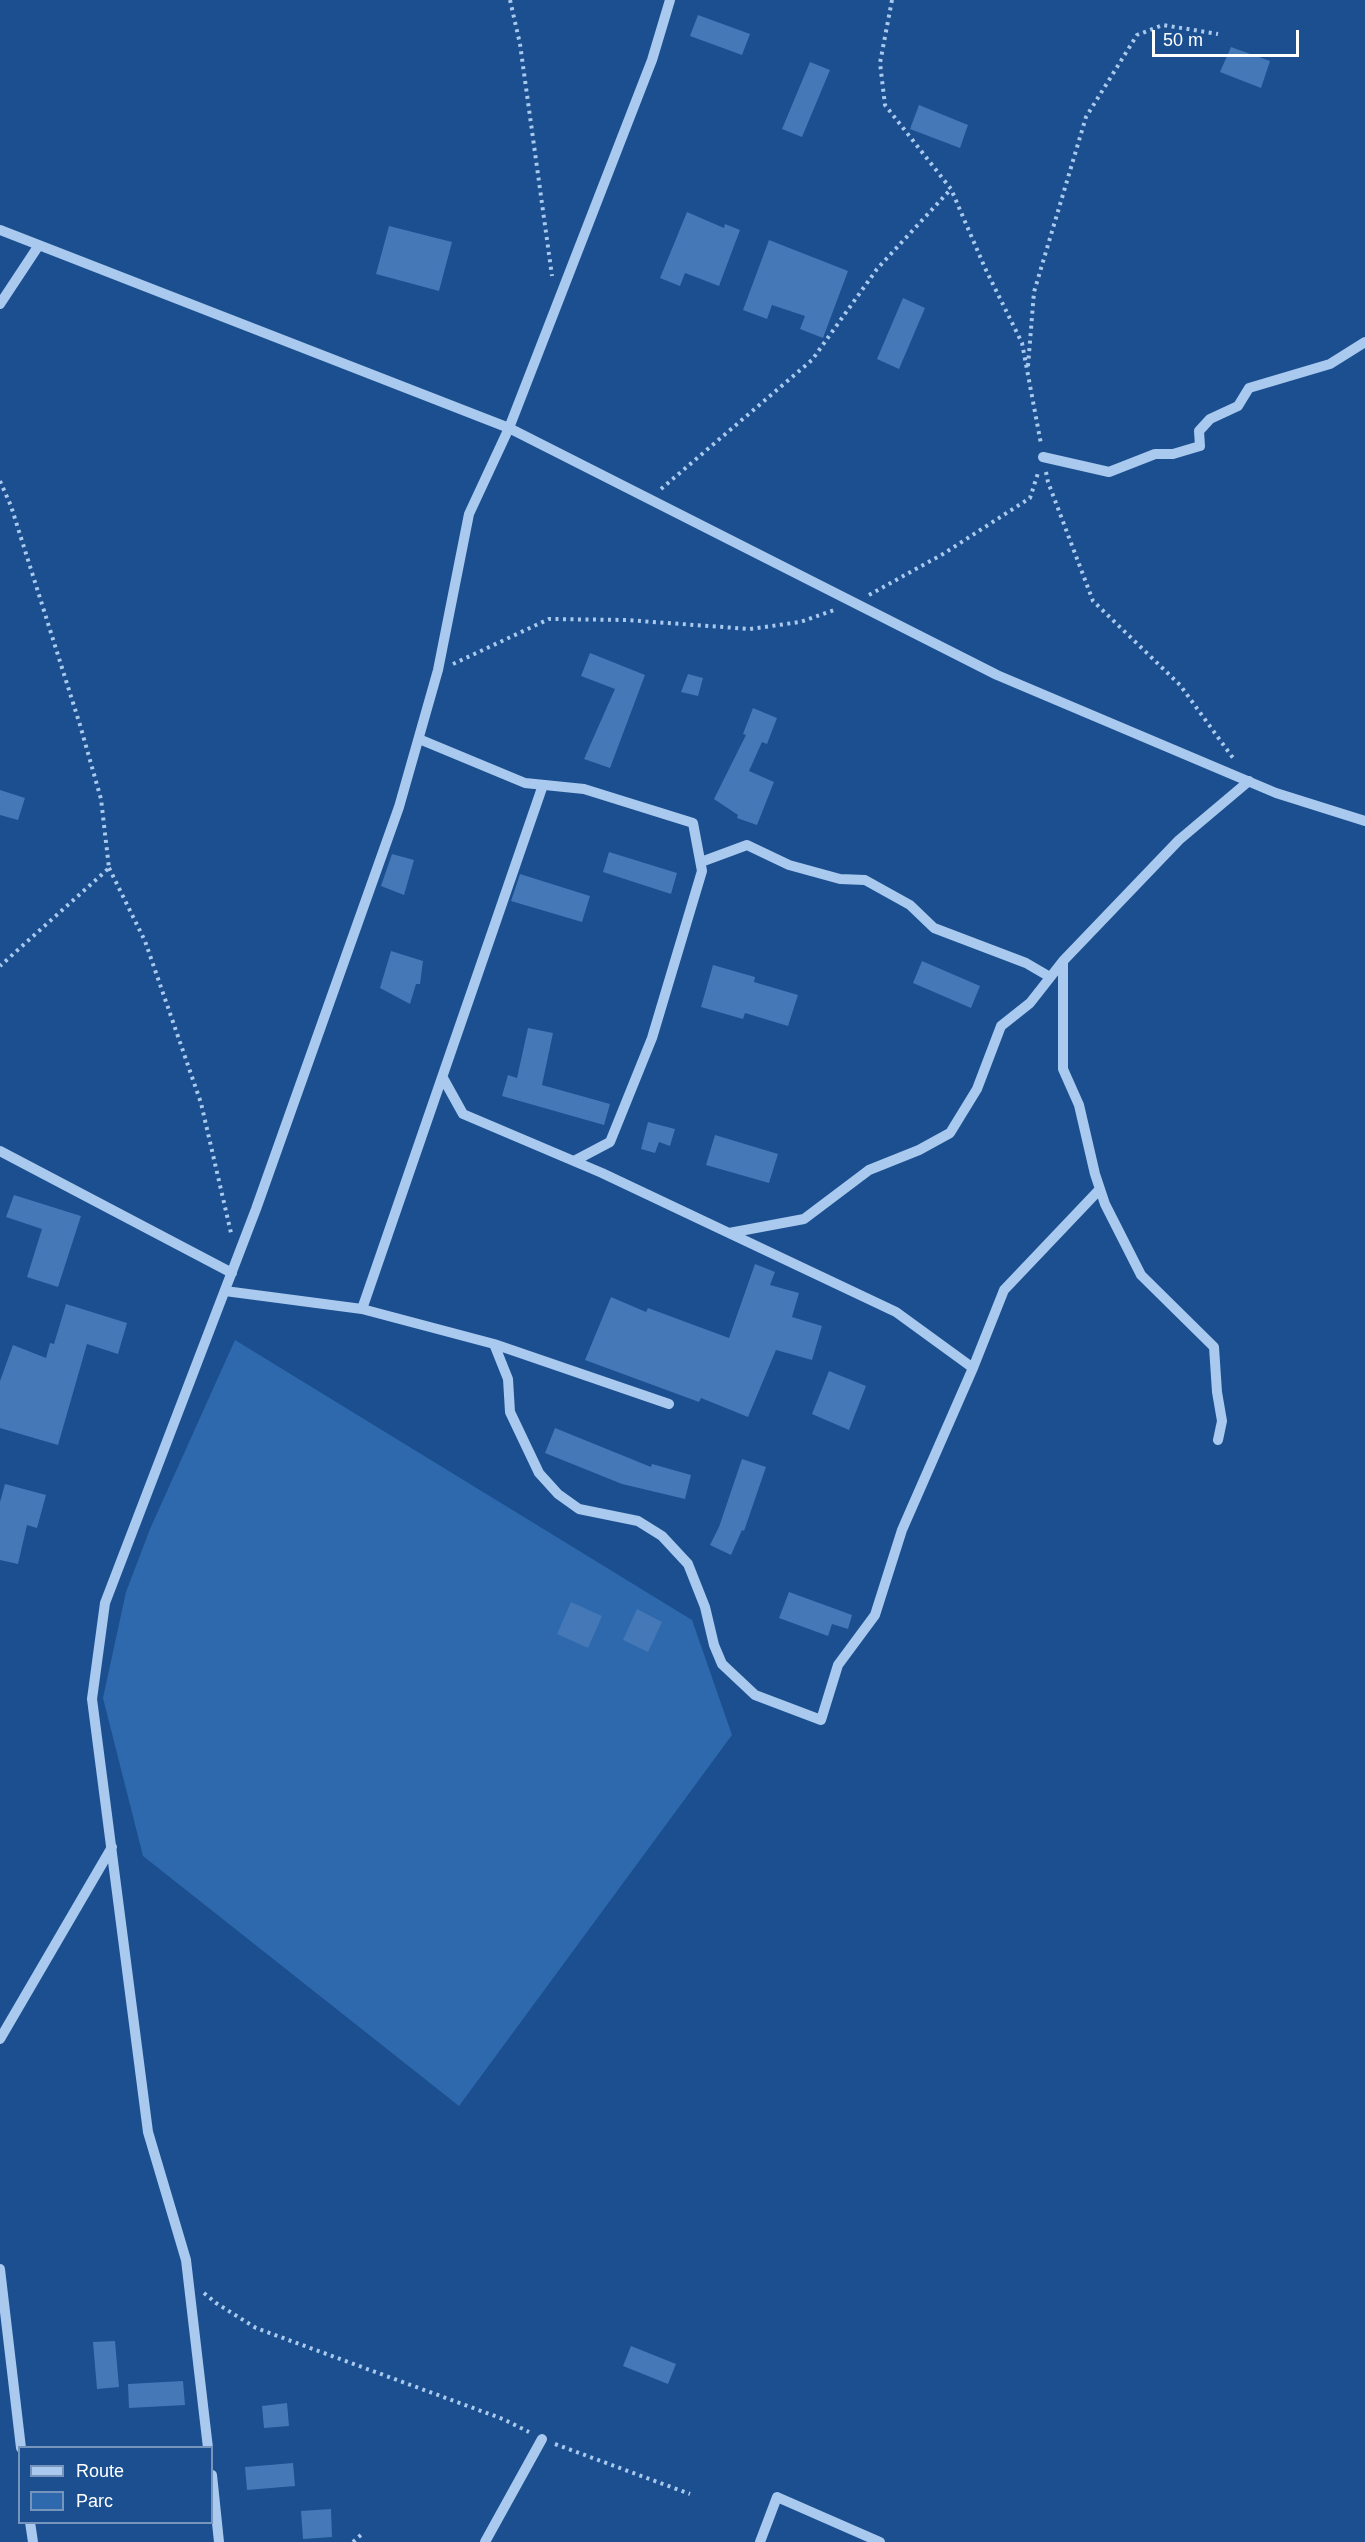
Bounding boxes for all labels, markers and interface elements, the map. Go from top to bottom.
scale bar [1155,18,1302,56]
text: 50 m [1163,30,1203,50]
legend [18,2446,213,2524]
text: Route [76,2461,124,2481]
text: Parc [76,2491,113,2511]

